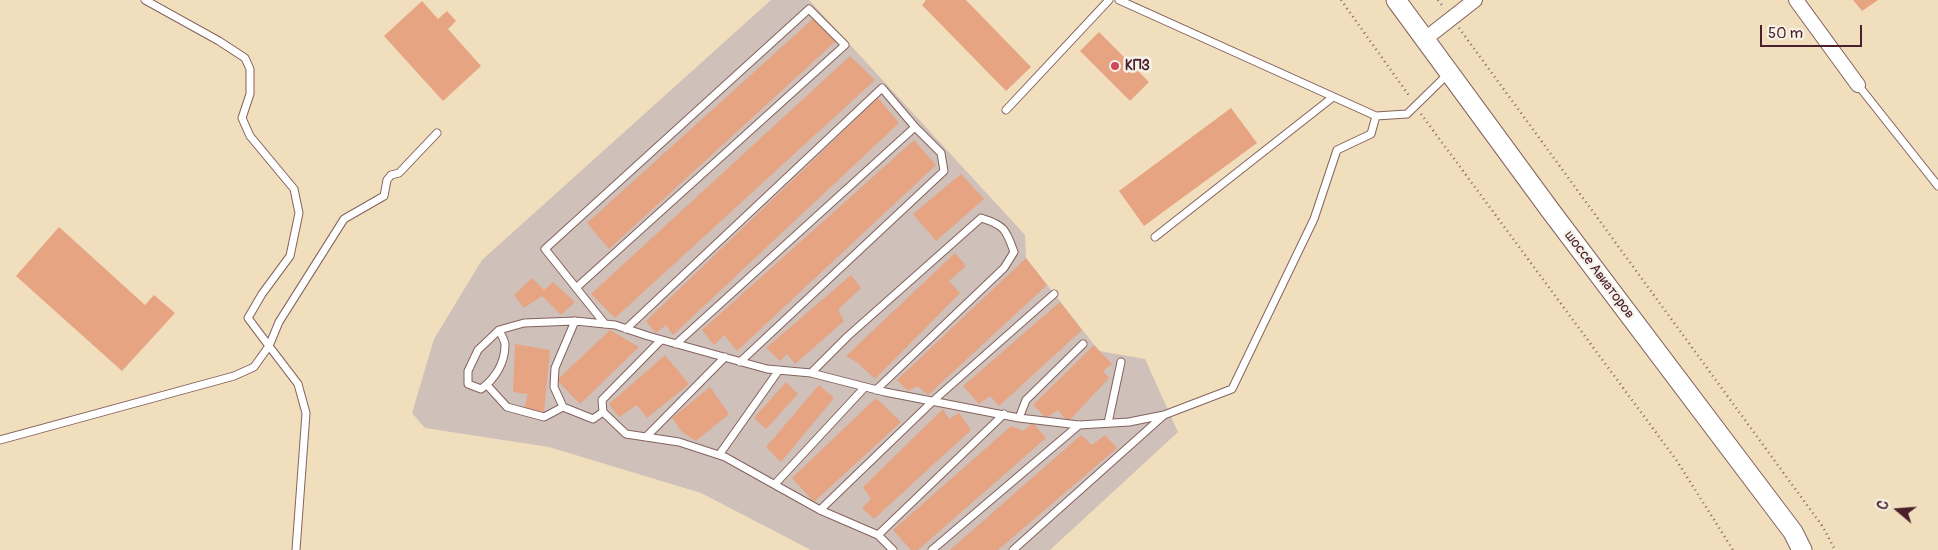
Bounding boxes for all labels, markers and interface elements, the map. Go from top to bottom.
scale bar [1763,15,1866,47]
text: 50 m [1768,24,1803,43]
place label: КПЗ [1125,58,1150,74]
marker: КПЗ [1109,60,1121,72]
street label: шоссе Авиаторов [1560,228,1638,322]
north arrow [1873,485,1923,535]
text: С [1874,498,1893,512]

